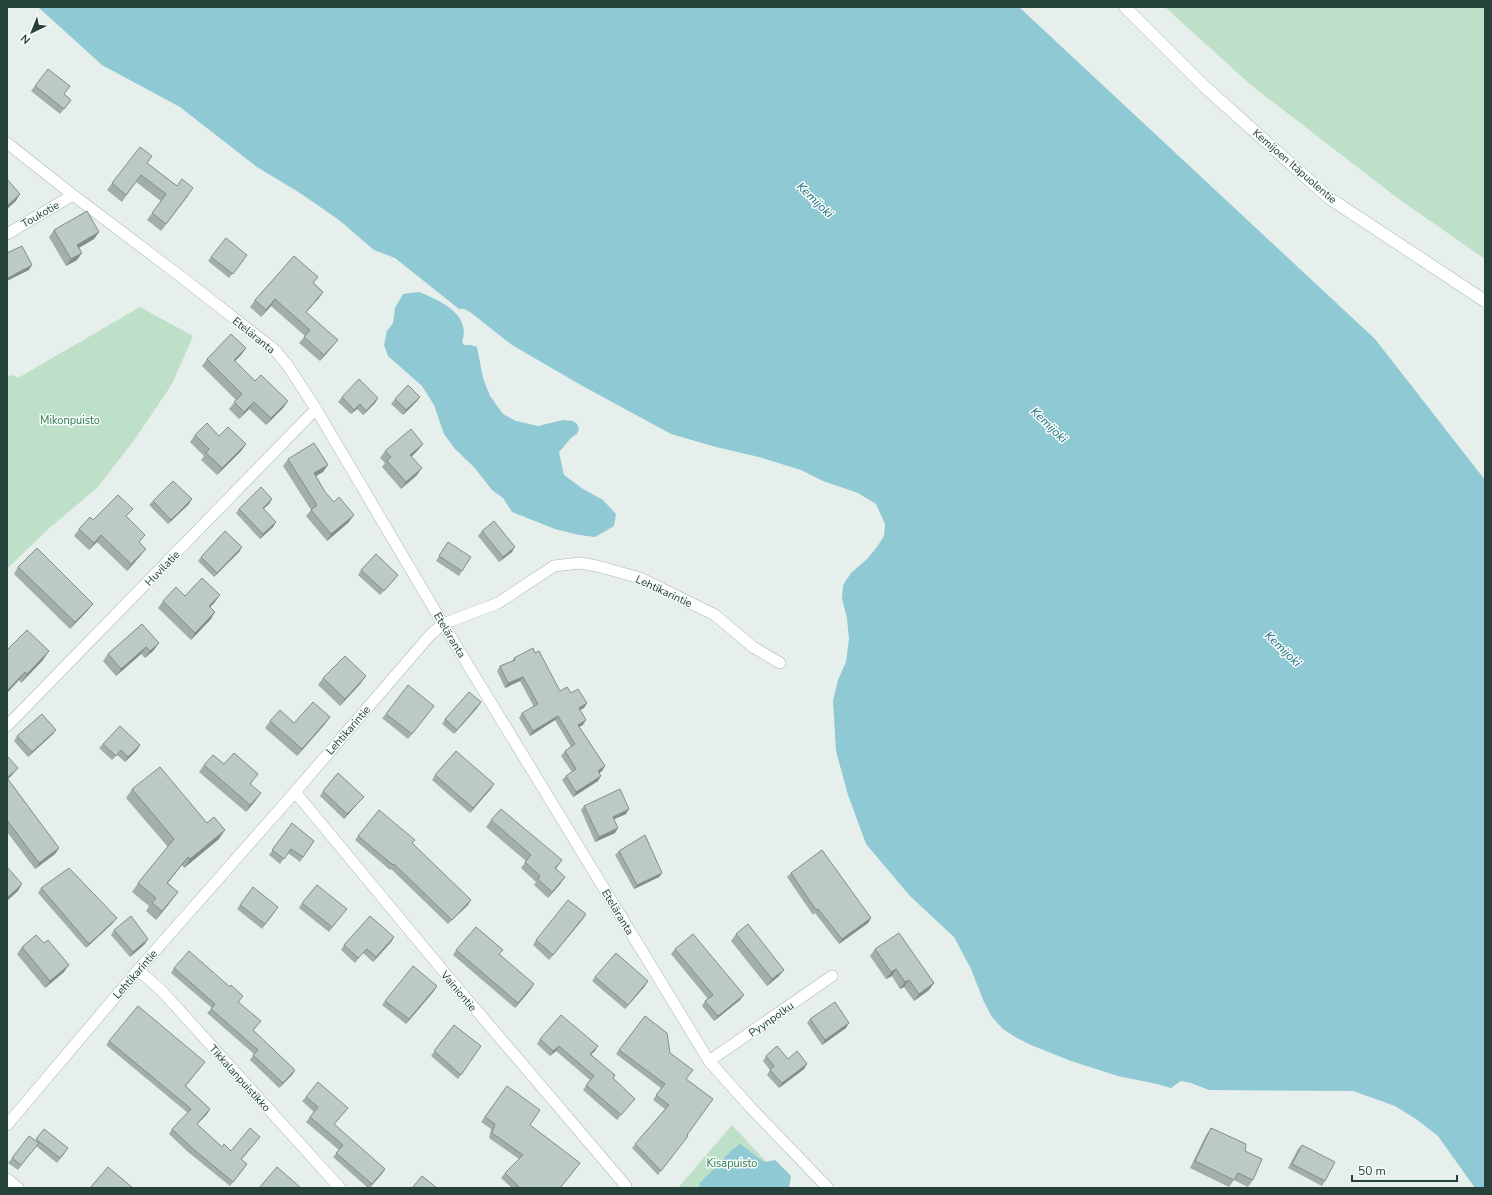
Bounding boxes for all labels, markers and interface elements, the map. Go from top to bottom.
north arrow [12,12,52,52]
text: N [17,31,34,47]
street label: Kemijoen Itäpuolentie [1249,126,1340,207]
water label: Kemijoki [793,179,837,222]
street label: Toukotie [18,197,62,231]
street label: Eteläranta [229,314,278,357]
water label: Kemijoki [1027,404,1071,447]
park label: Mikonpuisto [40,413,100,428]
street label: Huvilatie [142,547,183,589]
street label: Lehtikarintie [633,572,695,611]
street label: Eteläranta [430,610,469,661]
water label: Kemijoki [1261,628,1305,671]
street label: Lehtikarintie [323,702,374,758]
street label: Eteläranta [598,887,637,938]
street label: Lehtikarintie [110,946,161,1002]
street label: Vainiontie [437,967,480,1015]
street label: Pyynpolku [746,998,797,1041]
street label: Tikkalanpuistikko [206,1042,274,1115]
park label: Kisapuisto [707,1156,757,1171]
scale bar [1352,1157,1457,1183]
text: 50 m [1358,1163,1386,1179]

